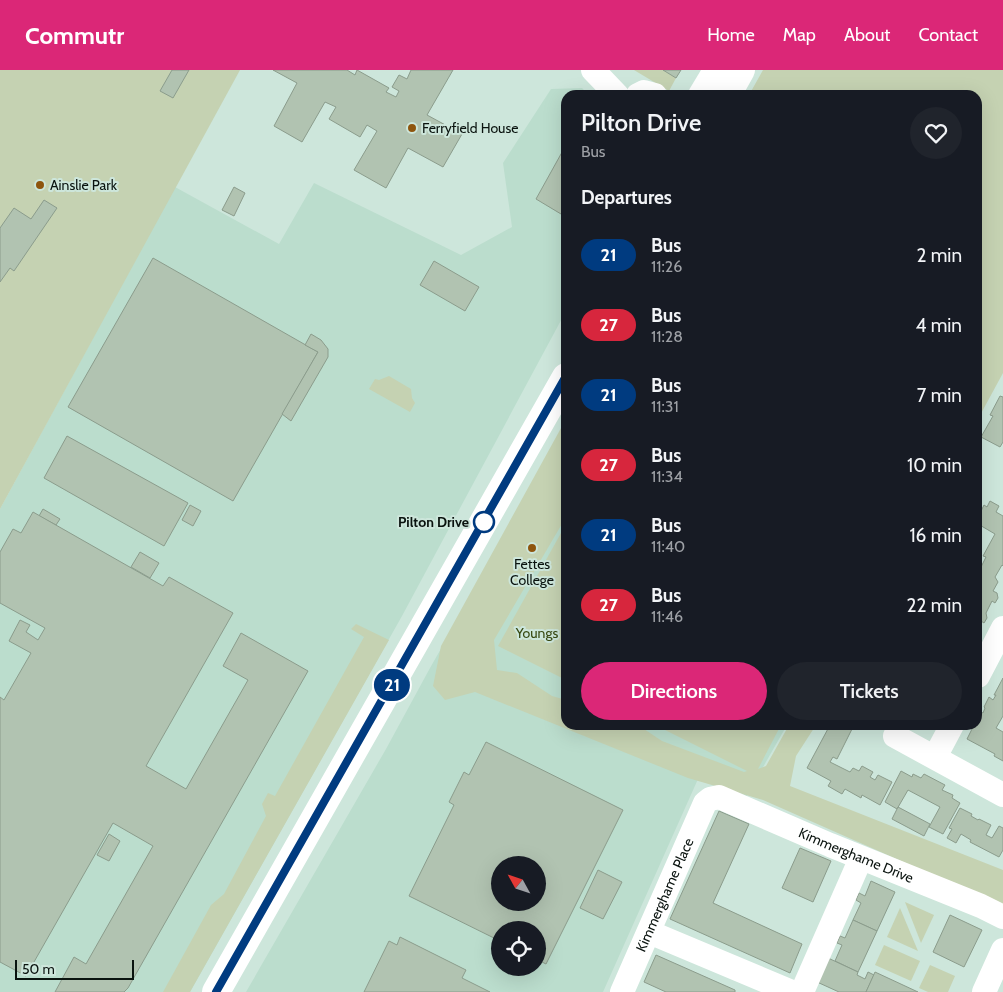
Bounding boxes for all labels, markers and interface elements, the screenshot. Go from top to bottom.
text: Commutr [25,21,124,50]
text: Home [707,24,755,46]
text: Map [783,24,816,46]
text: About [844,24,890,46]
text: Contact [918,24,978,46]
button: heart [910,107,962,159]
text: Pilton Drive [581,108,701,137]
place label: Ferryfield House [422,119,518,137]
marker: Ferryfield House [406,122,418,134]
text: Bus [581,142,605,161]
place label: Ainslie Park [50,176,118,194]
marker: Ainslie Park [34,179,46,191]
text: Departures [581,186,672,209]
text: Bus [651,234,681,257]
text: 21 [600,244,617,266]
text: 2 min [916,244,962,267]
text: 11:26 [651,257,682,276]
text: Bus [651,304,681,327]
text: 27 [599,314,618,336]
text: 4 min [915,314,962,337]
text: 11:28 [651,327,683,346]
text: Bus [651,374,681,397]
text: 21 [600,384,617,406]
text: 7 min [917,384,962,407]
text: 11:31 [651,397,679,416]
text: Bus [651,444,681,467]
text: 27 [599,454,618,476]
text: 10 min [907,454,962,477]
text: 11:34 [651,467,683,486]
marker: Pilton Drive [473,511,495,533]
place label: Pilton Drive [398,513,469,531]
text: Bus [651,514,681,537]
text: 21 [600,524,617,546]
text: 16 min [909,524,962,547]
text: 11:40 [651,537,685,556]
marker: Fettes College [526,542,538,554]
place label: Fettes College [510,555,554,589]
text: Bus [651,584,681,607]
text: 27 [599,594,618,616]
text: 22 min [907,594,962,617]
text: 11:46 [651,607,683,626]
park label: Youngs [515,624,558,642]
button: Directions [581,662,767,720]
button: Tickets [777,662,962,720]
line badge: 21 [370,669,414,701]
text: 21 [384,674,400,696]
street label: Kimmerghame Drive [796,824,916,887]
street label: Kimmerghame Place [632,835,698,955]
north arrow [491,856,546,911]
map controls [491,856,546,976]
button: locate [491,921,546,976]
scale bar [15,957,134,980]
text: 50 m [22,960,55,978]

